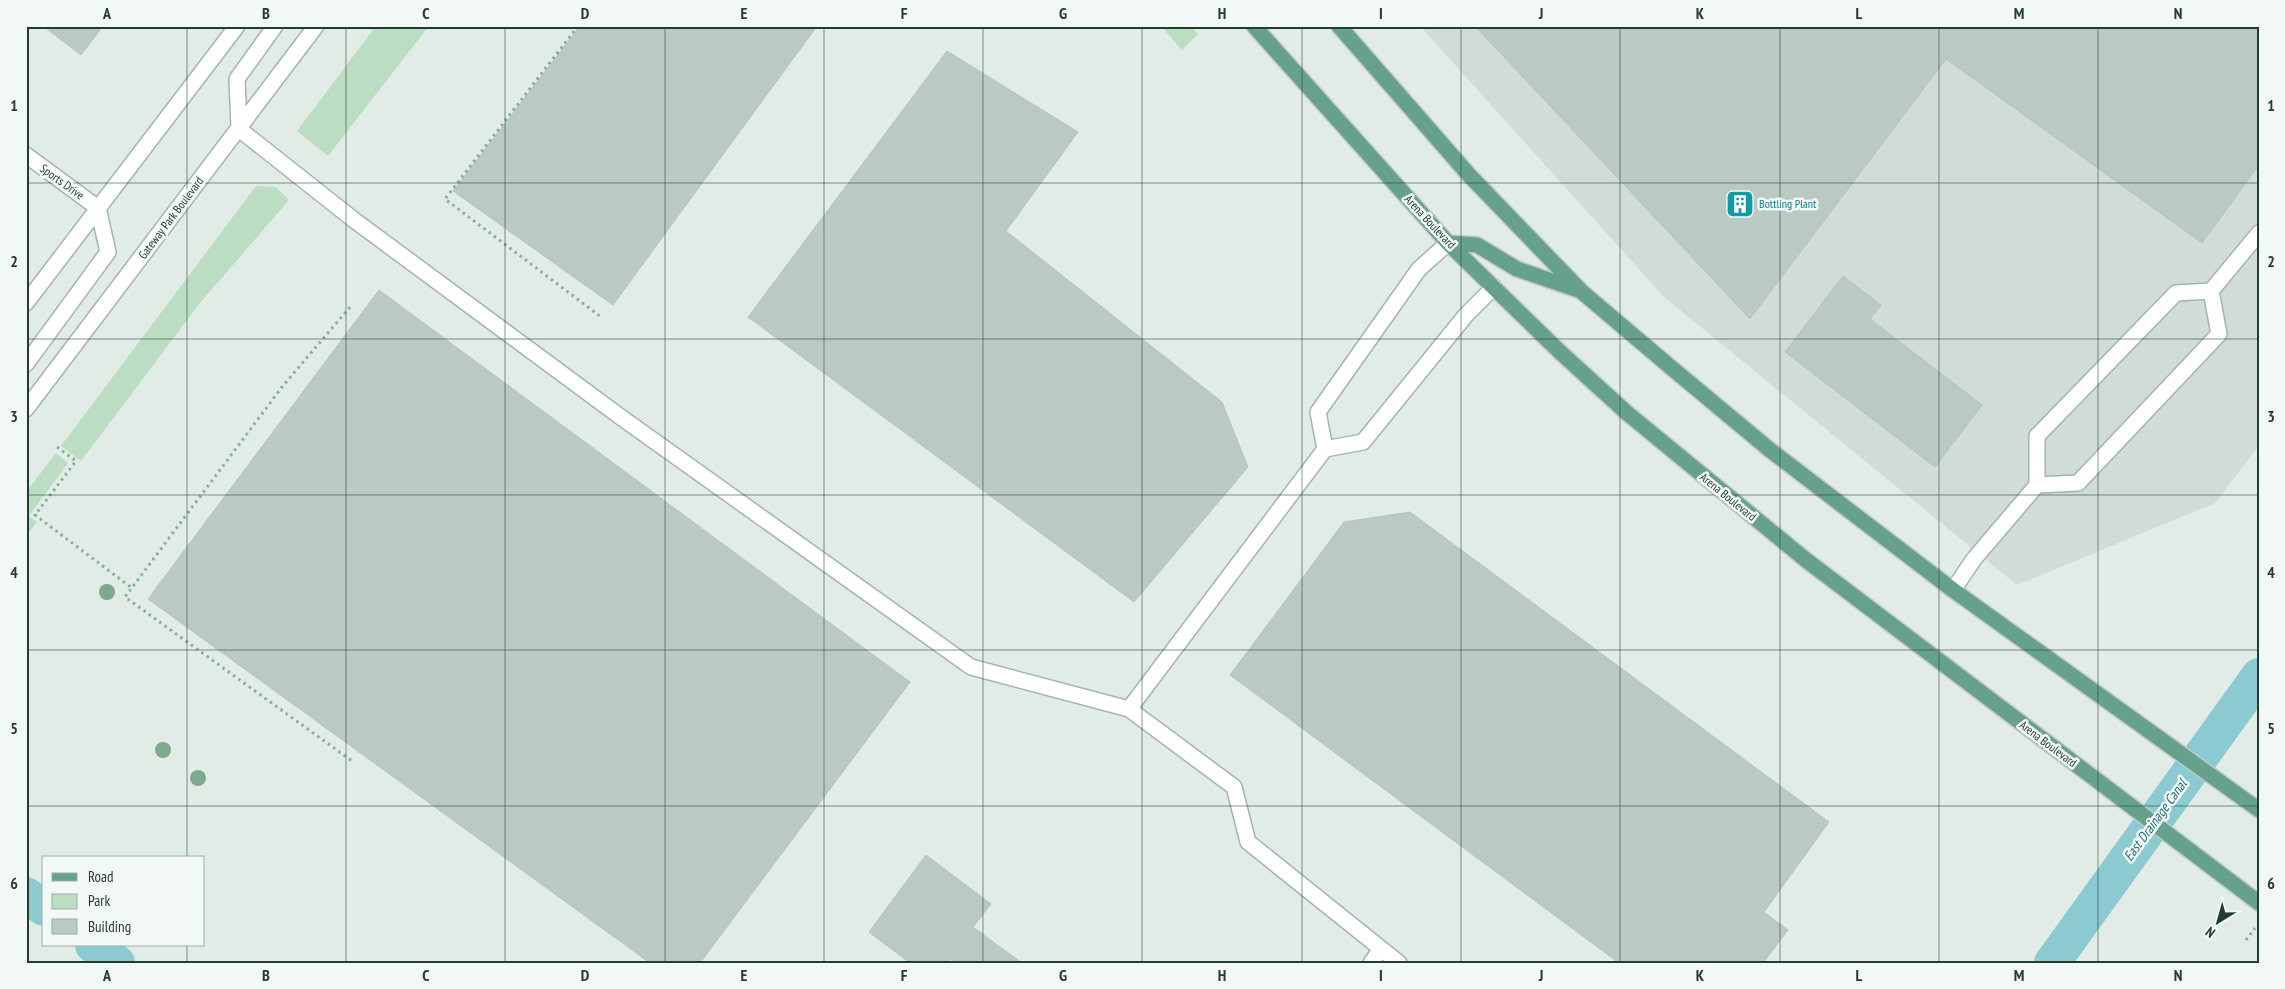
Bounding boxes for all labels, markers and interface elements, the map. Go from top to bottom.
text: A [102,3,112,23]
text: B [262,3,270,23]
text: C [422,3,430,23]
text: D [581,3,590,23]
text: E [741,3,748,23]
text: F [901,3,908,23]
text: G [1059,3,1067,23]
text: H [1218,3,1226,23]
text: I [1379,3,1383,23]
text: J [1538,3,1543,23]
text: K [1696,3,1705,23]
text: L [1856,3,1863,23]
text: M [2014,3,2024,23]
text: N [2174,3,2182,23]
text: 1 [10,95,18,115]
text: 1 [2267,95,2275,115]
street label: Sports Drive [37,161,87,203]
street label: Gateway Park Boulevard [135,174,206,262]
building icon: Bottling Plant [1725,189,1755,219]
street label: Arena Boulevard [1402,192,1459,252]
place label: Bottling Plant [1759,196,1817,211]
text: 2 [10,251,18,271]
text: 2 [2267,251,2275,271]
text: 3 [10,406,18,426]
text: 3 [2267,406,2275,426]
street label: Arena Boulevard [1697,469,1759,524]
text: 4 [10,562,18,582]
text: 4 [2267,562,2275,582]
street label: Arena Boulevard [2017,717,2080,770]
text: 5 [10,718,18,738]
text: 5 [2267,718,2275,738]
water label: East Drainage Canal [2119,774,2192,864]
legend [42,856,205,946]
text: Road [88,867,114,886]
text: 6 [10,873,18,893]
text: 6 [2267,873,2275,893]
text: Park [88,891,110,910]
north arrow [2192,896,2242,946]
text: Building [88,917,131,936]
text: N [2202,923,2219,942]
text: A [102,965,112,985]
text: B [262,965,270,985]
text: C [422,965,430,985]
text: D [581,965,590,985]
text: E [741,965,748,985]
text: F [901,965,908,985]
text: G [1059,965,1067,985]
text: H [1218,965,1226,985]
text: I [1379,965,1383,985]
text: J [1538,965,1543,985]
text: K [1696,965,1705,985]
text: L [1856,965,1863,985]
text: M [2014,965,2024,985]
text: N [2174,965,2182,985]

